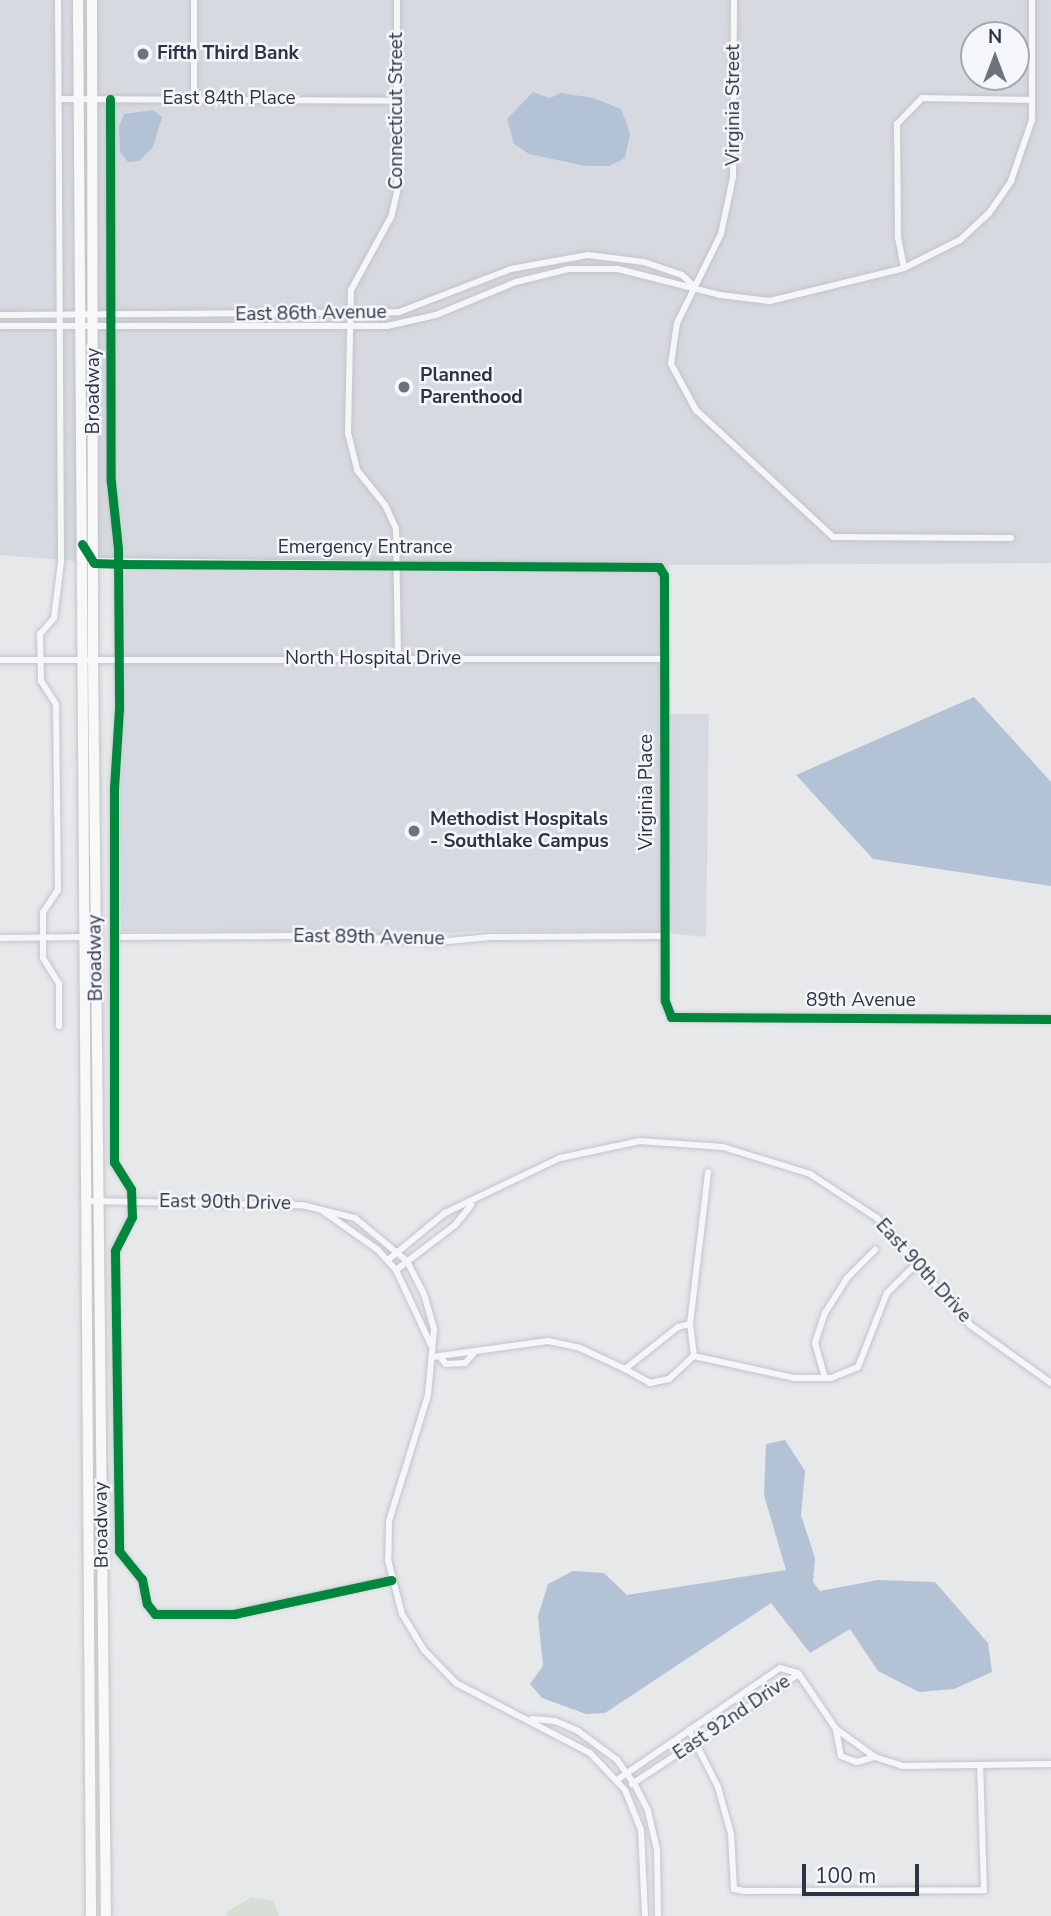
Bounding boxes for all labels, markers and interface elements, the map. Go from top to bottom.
north arrow [960,21,1030,91]
text: N [988,24,1002,50]
street label: Connecticut Street [386,32,408,190]
place label: Fifth Third Bank [157,43,299,65]
street label: Virginia Street [723,44,745,166]
marker: Fifth Third Bank [135,46,151,62]
street label: East 84th Place [162,88,296,110]
street label: East 86th Avenue [235,301,387,327]
street label: Broadway [83,348,105,434]
place label: Planned Parenthood [420,365,523,409]
marker: Planned Parenthood [394,377,414,397]
street label: Emergency Entrance [278,537,452,559]
street label: North Hospital Drive [285,648,461,670]
street label: Virginia Place [636,734,658,850]
place label: Methodist Hospitals - Southlake Campus [430,809,609,853]
marker: Methodist Hospitals - Southlake Campus [404,821,424,841]
street label: Broadway [84,914,108,1002]
street label: East 89th Avenue [293,925,445,951]
street label: 89th Avenue [806,990,916,1012]
street label: East 90th Drive [159,1190,291,1216]
street label: East 90th Drive [870,1214,976,1328]
street label: Broadway [90,1481,114,1569]
street label: East 92nd Drive [669,1670,795,1766]
scale bar [806,1850,923,1894]
text: 100 m [815,1862,876,1890]

